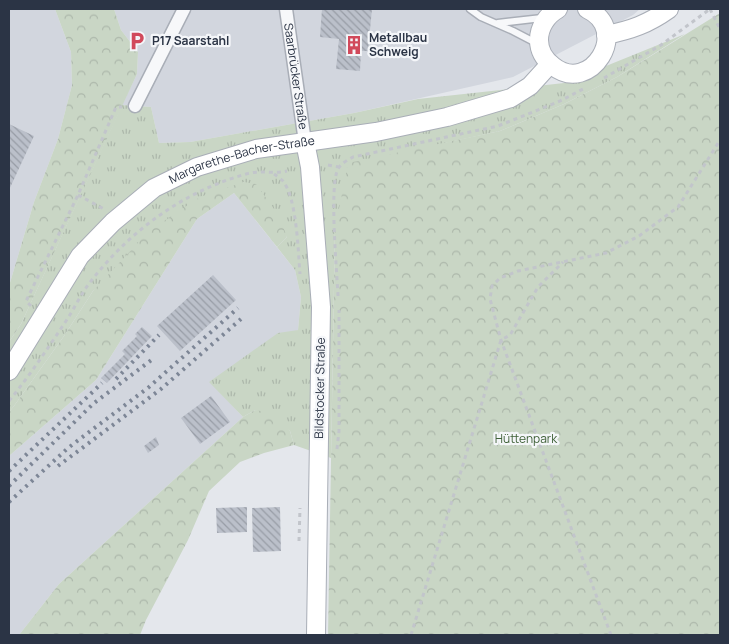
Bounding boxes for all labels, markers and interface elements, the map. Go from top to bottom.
street label: Saarbrücker Straße [280,22,312,130]
place label: Metallbau Schweig [369,29,427,60]
parking icon: P17 Saarstahl [126,30,148,52]
place label: P17 Saarstahl [152,32,229,49]
building icon: Metallbau Schweig [343,34,365,56]
street label: Margarethe-Bacher-Straße [166,132,316,187]
street label: Bildstocker Straße [310,337,329,439]
park label: Hüttenpark [495,430,558,447]

